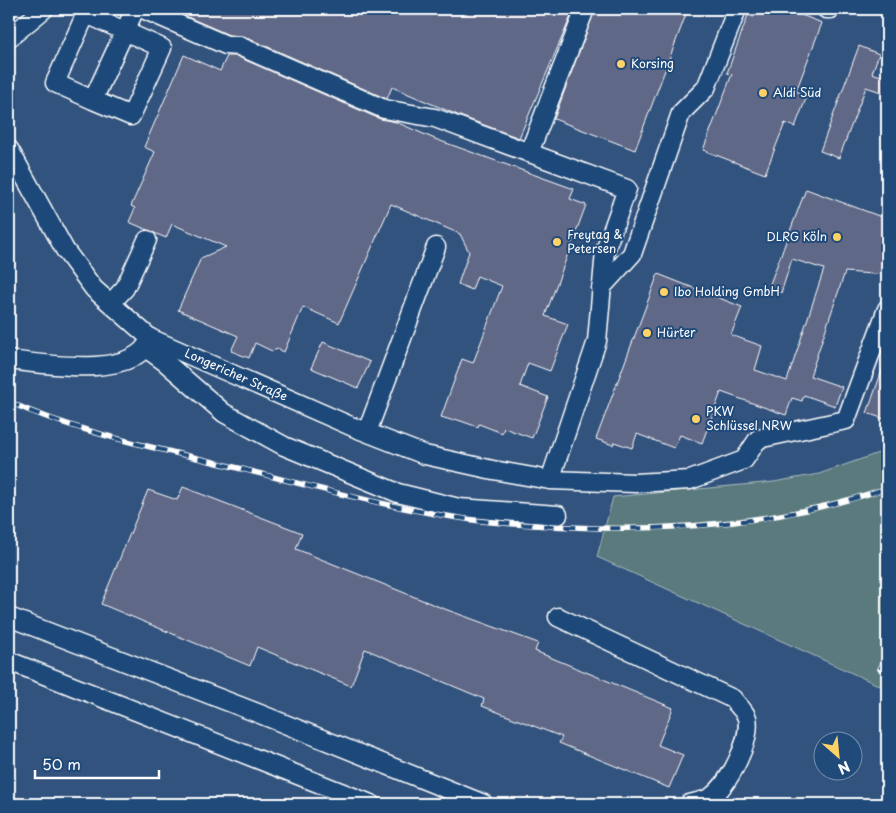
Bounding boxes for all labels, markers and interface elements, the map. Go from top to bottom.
place label: Korsing [631,54,674,72]
marker: Korsing [615,58,627,70]
place label: Aldi Süd [773,83,821,101]
marker: Aldi Süd [757,87,769,99]
place label: Freytag & Petersen [567,225,623,257]
place label: DLRG Köln [767,227,827,245]
marker: DLRG Köln [831,231,843,243]
marker: Freytag & Petersen [551,236,563,248]
place label: Ibo Holding GmbH [674,282,780,300]
marker: Ibo Holding GmbH [658,286,670,298]
place label: Hürter [657,323,696,341]
marker: Hürter [641,327,653,339]
street label: Longericher Straße [182,343,291,405]
place label: PKW Schlüssel NRW [706,402,793,434]
marker: PKW Schlüssel NRW [690,413,702,425]
north arrow [814,730,864,780]
scale bar [35,748,159,780]
text: 50 m [42,752,81,775]
text: N [834,756,854,780]

